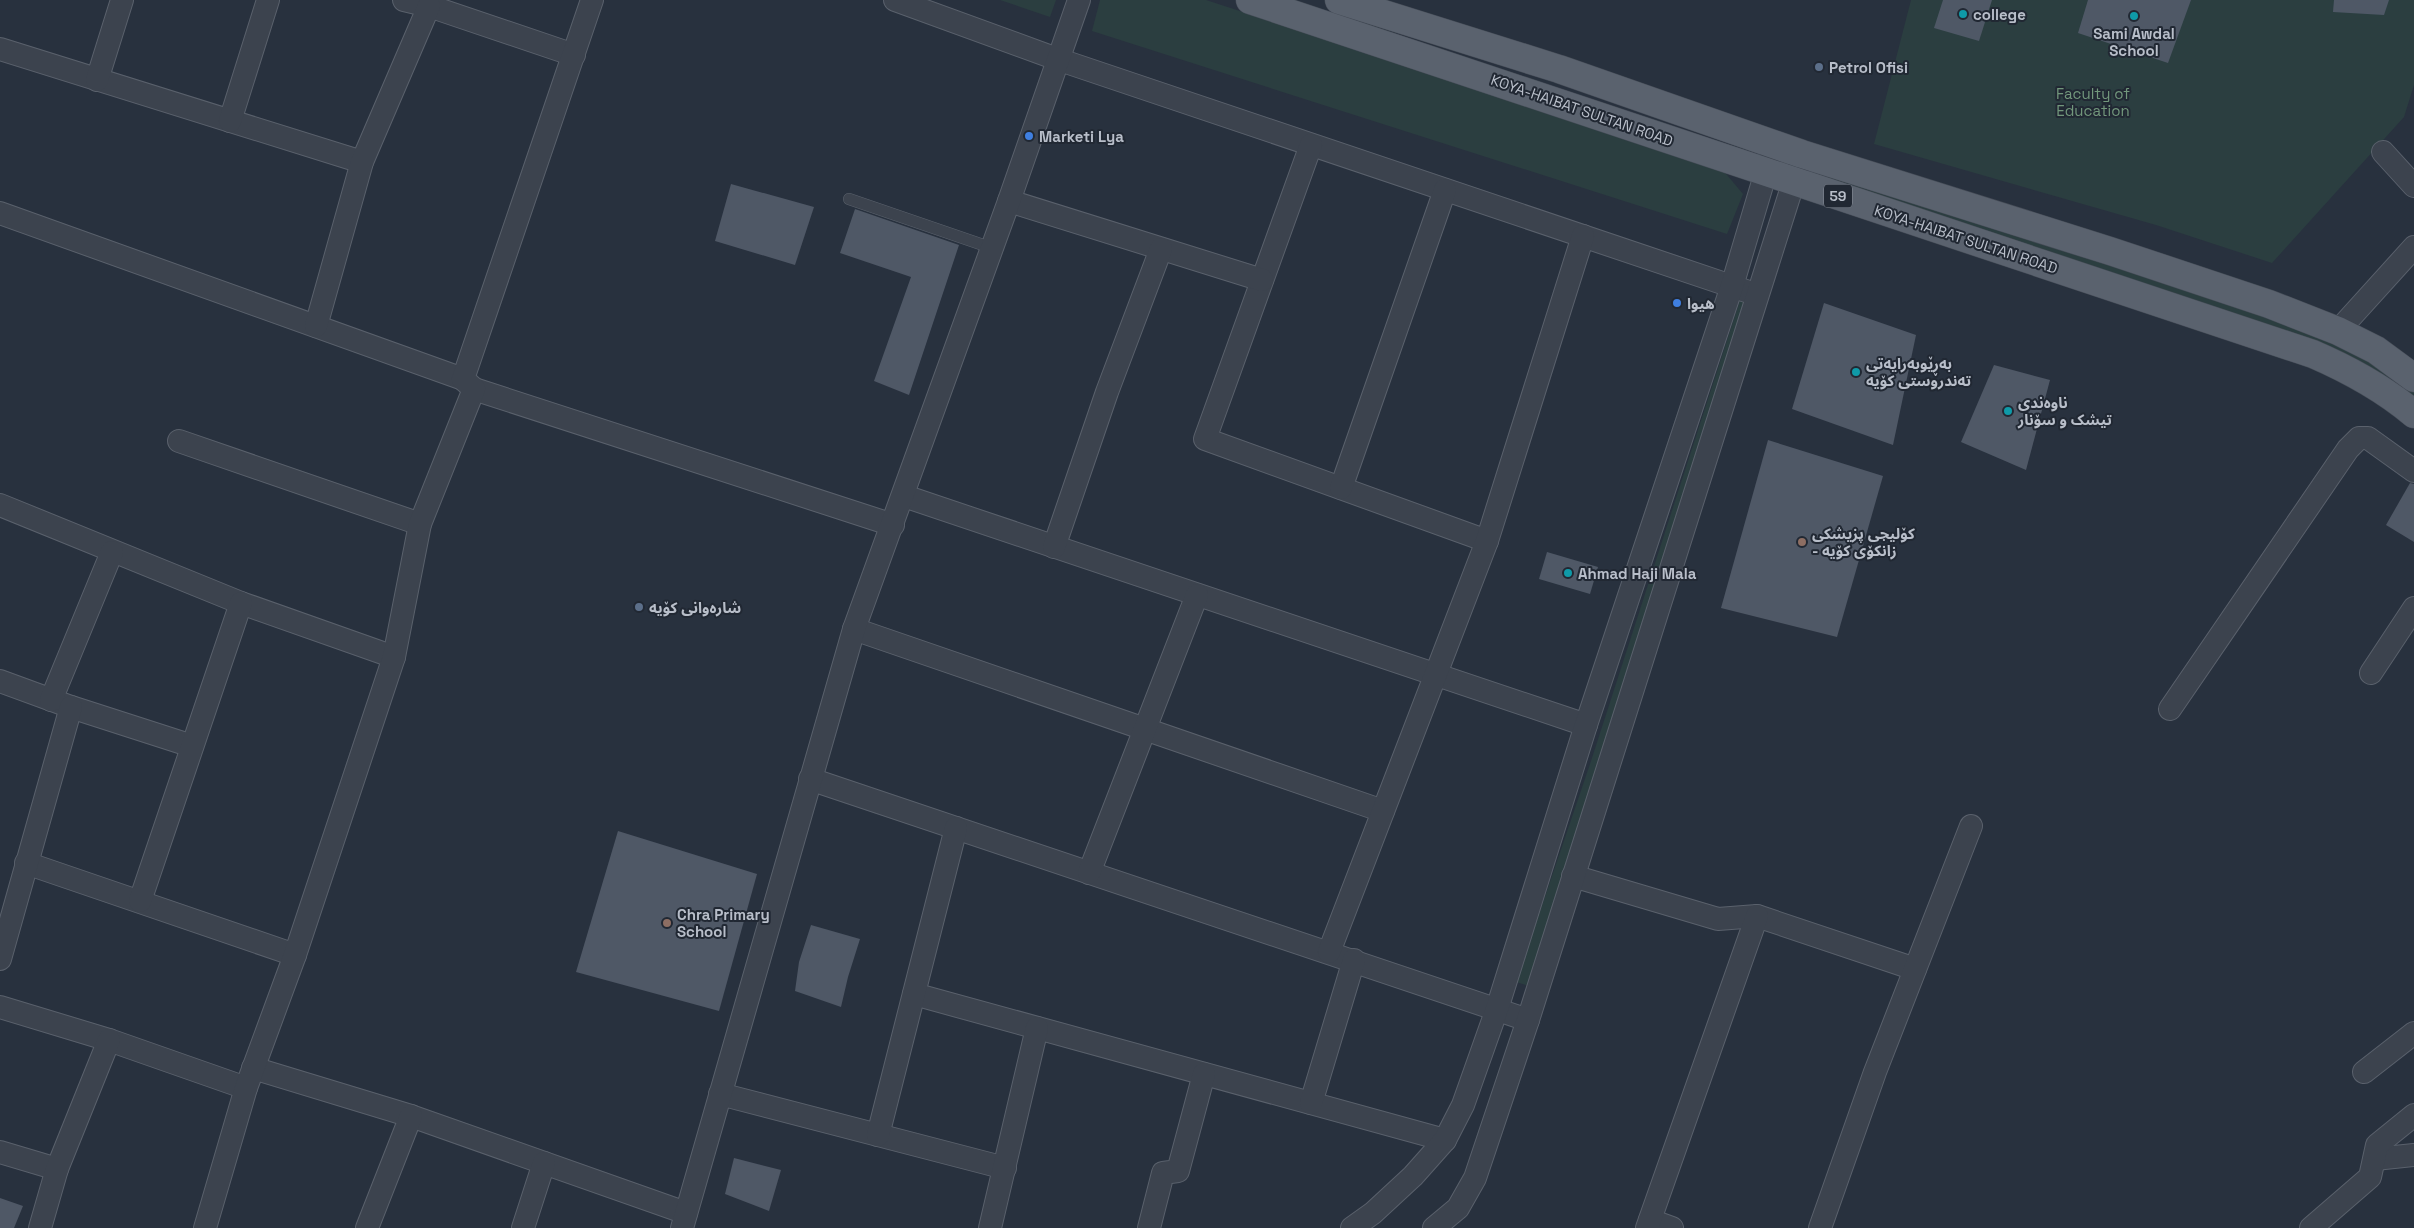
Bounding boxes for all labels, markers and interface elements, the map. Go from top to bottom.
place label: college [1973,5,2026,24]
marker: college [1957,8,1969,20]
marker: Sami Awdal School [2128,10,2140,22]
place label: Sami Awdal School [2093,24,2175,60]
place label: Petrol Ofisi [1829,58,1908,77]
marker: Petrol Ofisi [1813,61,1825,73]
street label: KOYA-HAIBAT SULTAN ROAD [1488,70,1676,150]
park label: Faculty of Education [2056,84,2130,120]
place label: Marketi Lya [1039,127,1124,146]
marker: Marketi Lya [1023,130,1035,142]
road number: 59 [1824,185,1852,208]
street label: KOYA-HAIBAT SULTAN ROAD [1872,200,2060,278]
place label: هیوا [1687,294,1715,313]
marker: هیوا [1671,297,1683,309]
place label: بەڕێوبەرایەتی تەندروستی کۆیە [1866,354,1972,390]
marker: بەڕێوبەرایەتی تەندروستی کۆیە [1850,366,1862,378]
place label: ناوەندی تیشک و سۆنار [2017,393,2113,429]
marker: ناوەندی تیشک و سۆنار [2002,405,2014,417]
place label: کۆلیجی پزیشکی - زانکۆی کۆیە [1812,524,1915,560]
marker: کۆلیجی پزیشکی - زانکۆی کۆیە [1796,536,1808,548]
place label: Ahmad Haji Mala [1578,564,1697,583]
marker: Ahmad Haji Mala [1562,567,1574,579]
place label: شارەوانی کۆیە [649,598,741,617]
marker: شارەوانی کۆیە [633,601,645,613]
place label: Chra Primary School [677,905,770,941]
marker: Chra Primary School [661,917,673,929]

